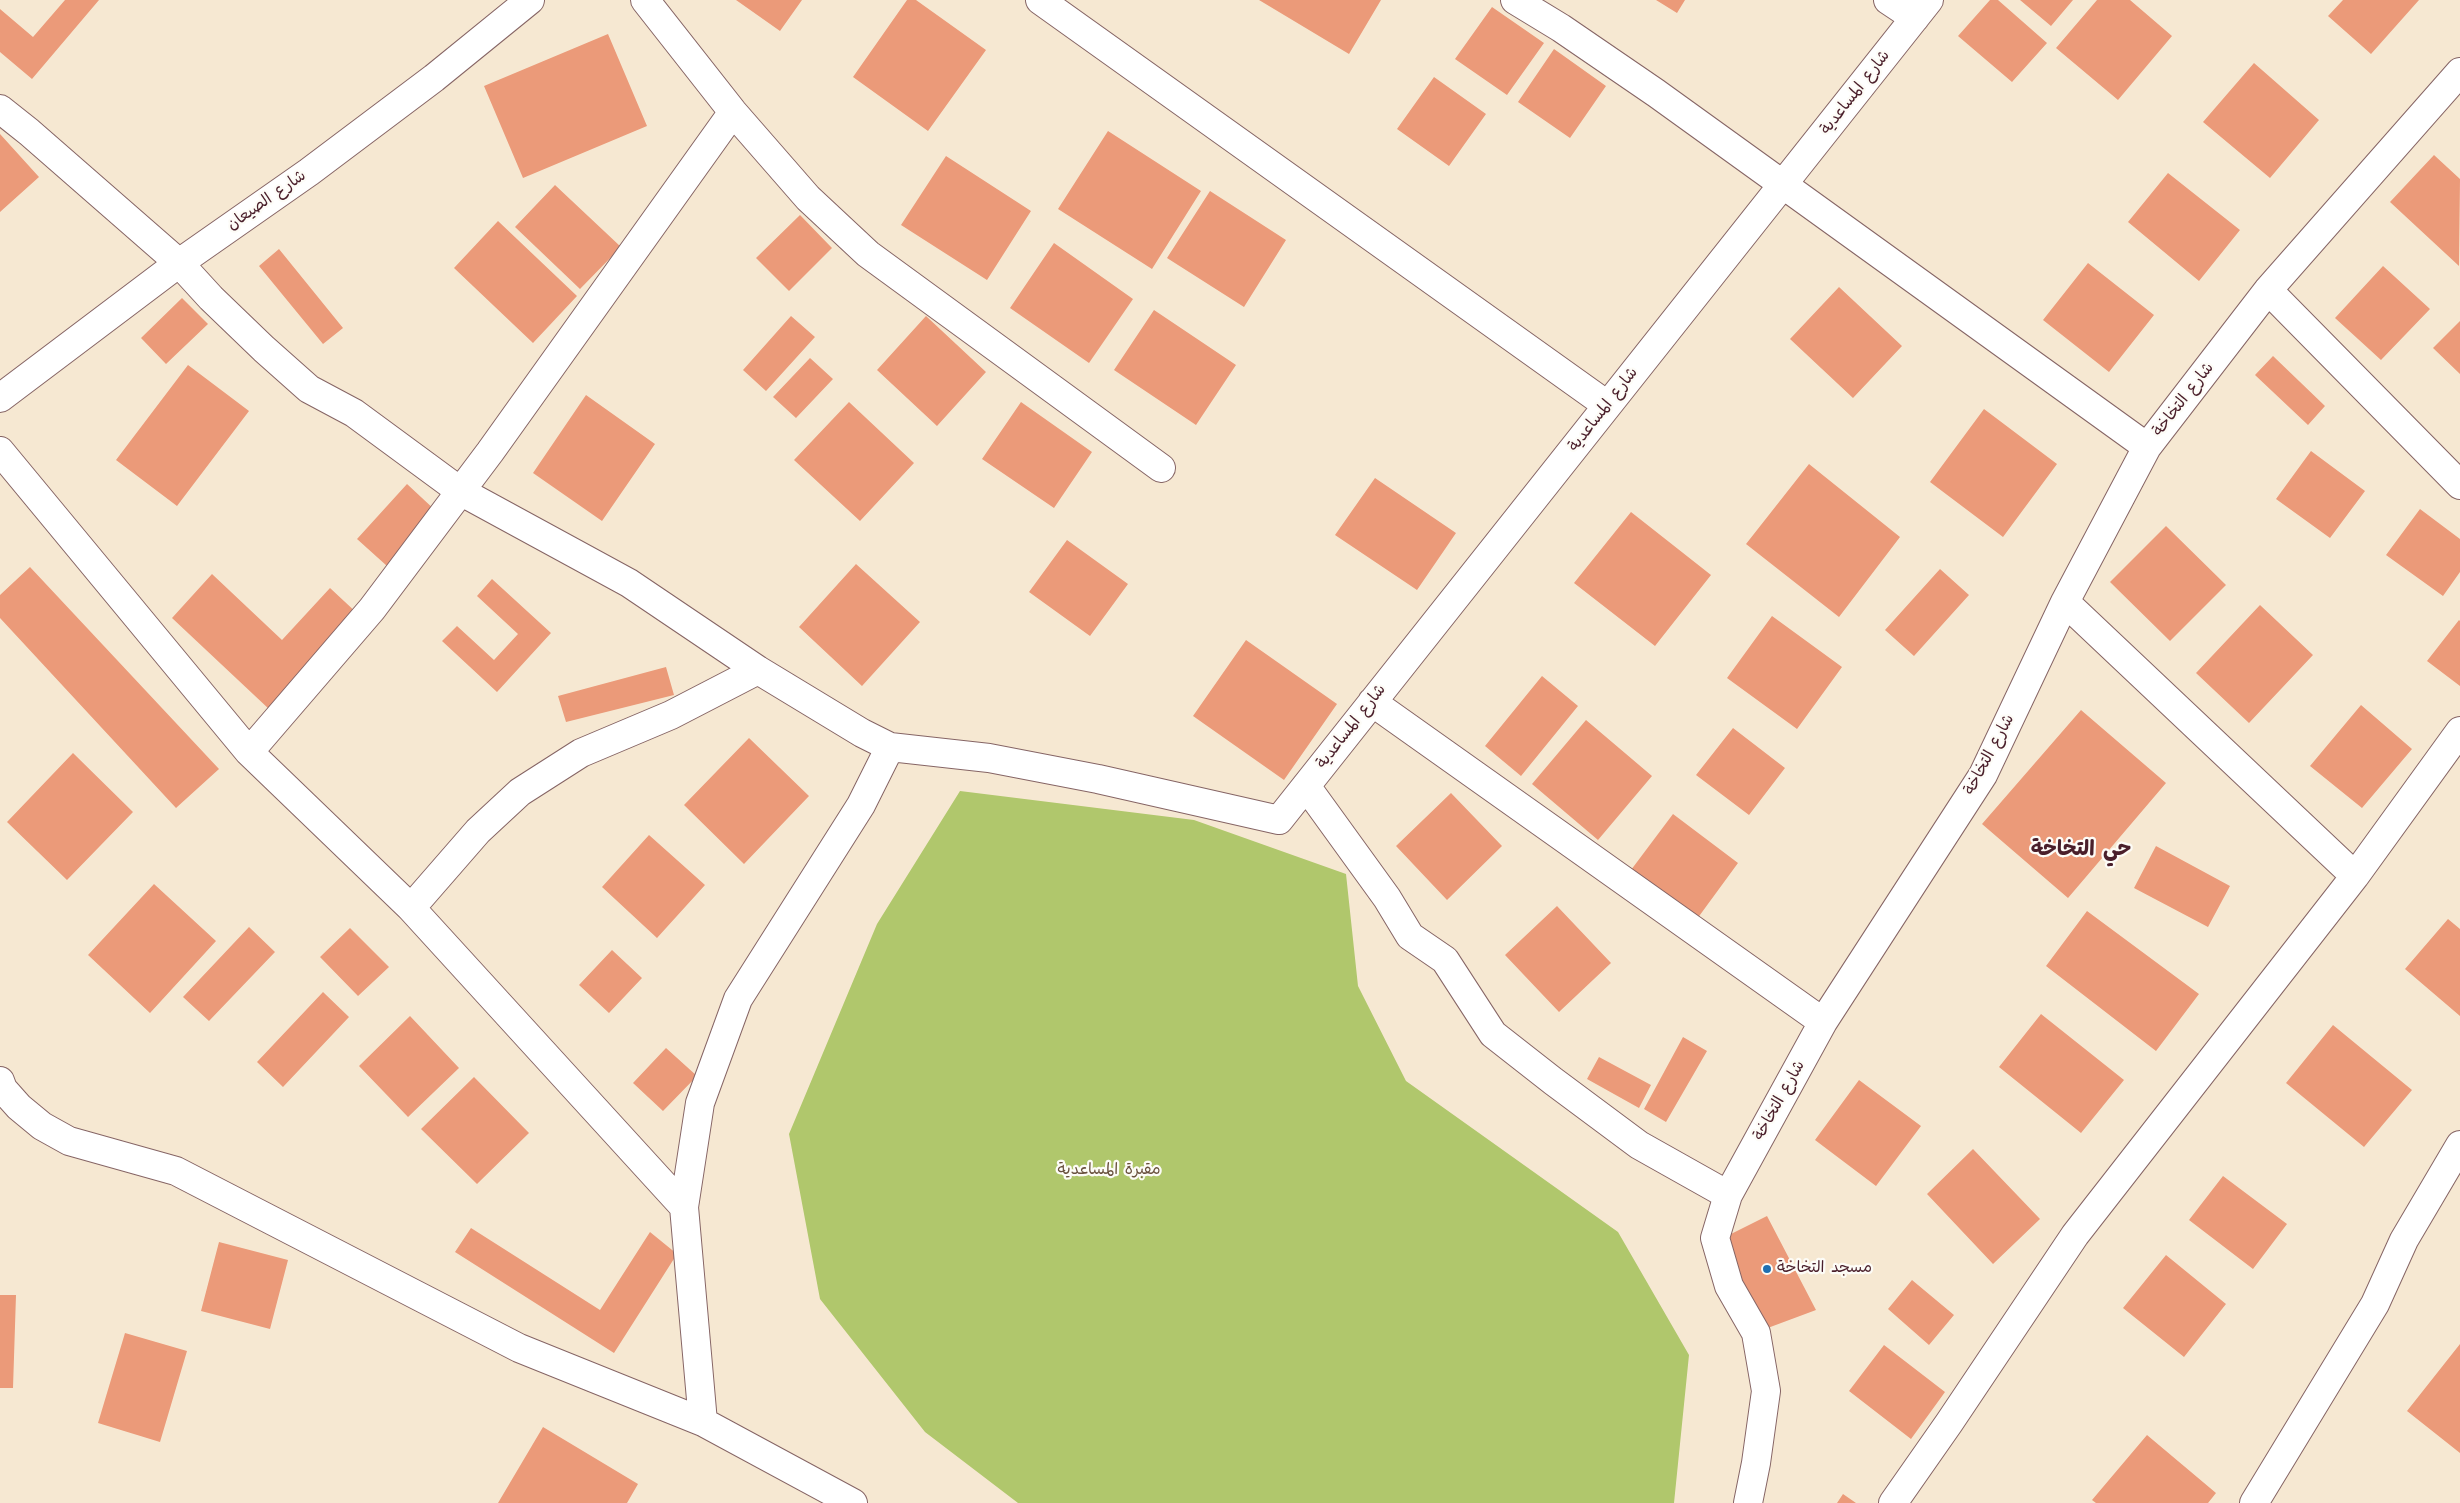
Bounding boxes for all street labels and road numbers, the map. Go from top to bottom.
street label: شارع المساعدية [1817,47,1895,139]
street label: شارع الصيعان [224,167,310,235]
street label: شارع التخاخة [2149,359,2219,441]
street label: شارع المساعدية [1565,364,1643,456]
street label: شارع المساعدية [1313,681,1391,773]
street label: شارع التخاخة [1961,711,2019,799]
street label: شارع التخاخة [1750,1058,1810,1144]

